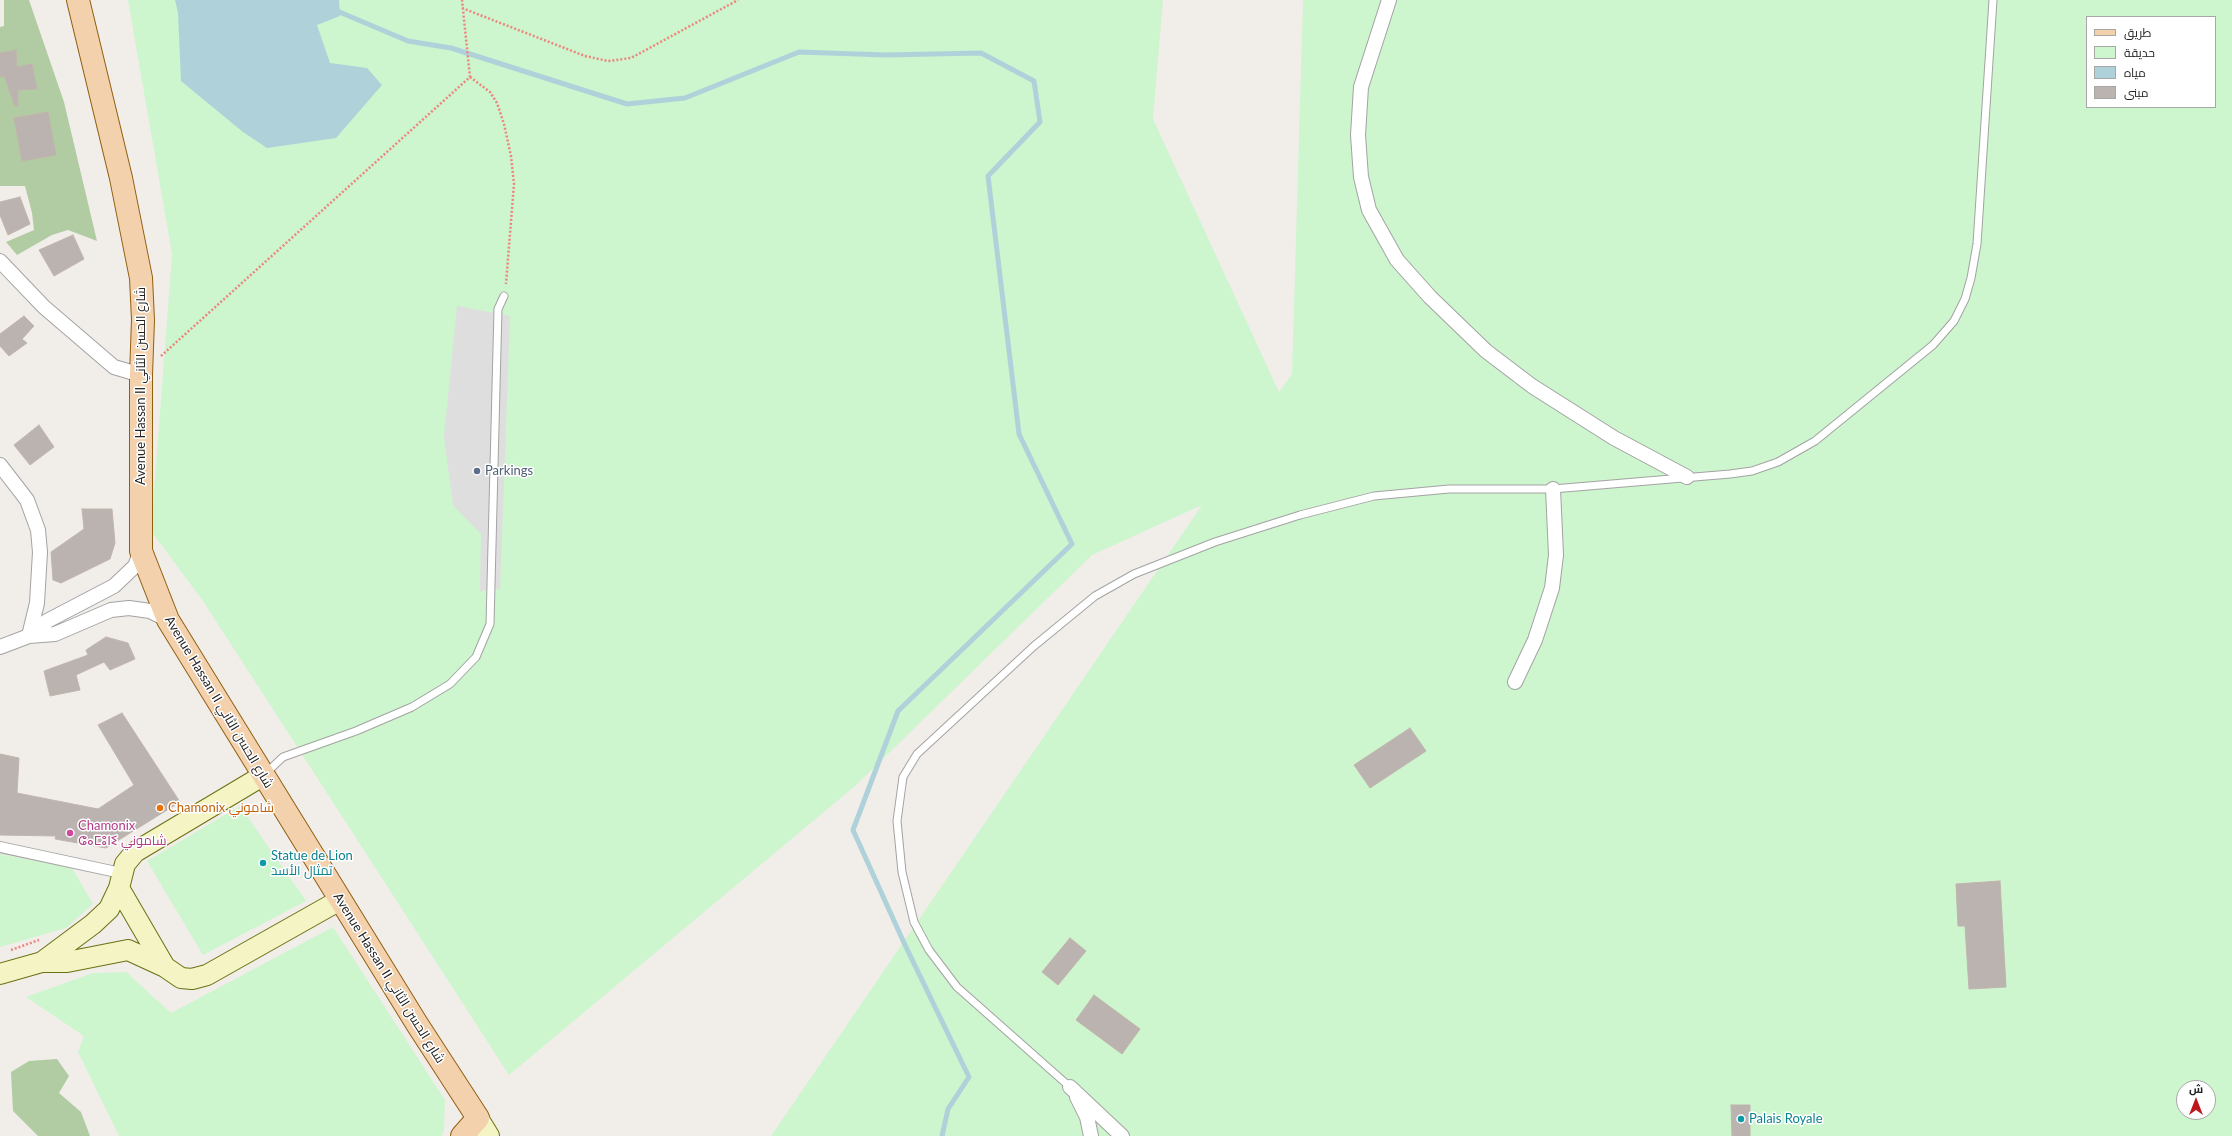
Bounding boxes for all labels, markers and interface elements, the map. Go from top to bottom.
legend [2086,16,2216,108]
text: طريق [2124,25,2151,40]
text: حديقة [2124,45,2155,60]
text: مياه [2124,65,2146,80]
text: مبنى [2124,85,2149,100]
street label: Avenue Hassan II شارع الحسن الثاني [133,287,149,485]
place label: Parkings [485,463,533,479]
marker: Parkings [472,466,482,476]
street label: Avenue Hassan II شارع الحسن الثاني [161,613,277,791]
place label: Chamonix شاموني [168,800,274,816]
marker: Chamonix شاموني [155,803,165,813]
place label: Chamonix ⵛⴰⵎⵓⵏⵉ شاموني [78,818,166,849]
marker: Chamonix ⵛⴰⵎⵓⵏⵉ شاموني [65,828,75,838]
place label: Statue de Lion تمثال الأسد [271,848,353,879]
marker: Statue de Lion تمثال الأسد [258,858,268,868]
street label: Avenue Hassan II شارع الحسن الثاني [330,890,448,1066]
north arrow [2176,1080,2216,1120]
text: ش [2189,1082,2203,1095]
place label: Palais Royale [1749,1111,1823,1127]
marker: Palais Royale [1736,1114,1746,1124]

